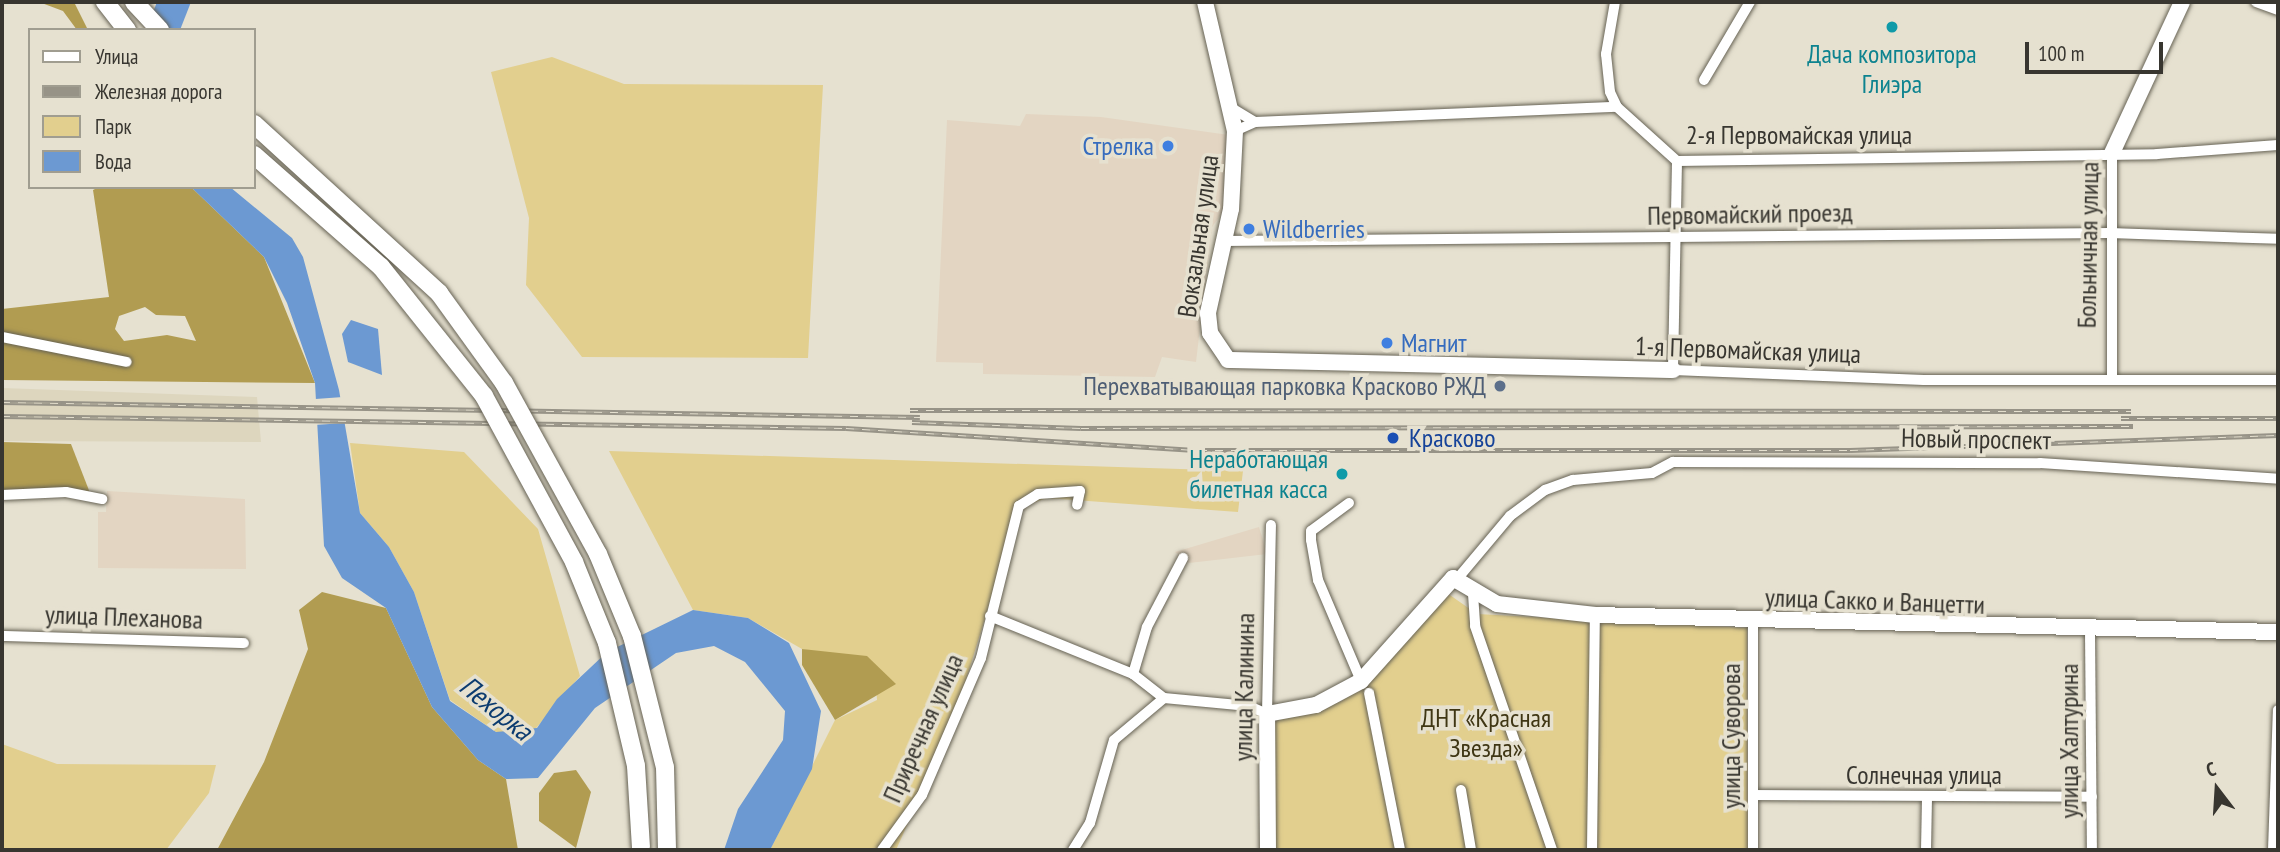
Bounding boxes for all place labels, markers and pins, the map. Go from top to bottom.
marker: Дача композитора Глиэра [1884,19,1900,35]
place label: Дача композитора Глиэра [1807,38,1977,100]
place label: Стрелка [1082,130,1154,162]
marker: Стрелка [1160,138,1176,154]
place label: Wildberries [1263,213,1365,245]
marker: Wildberries [1241,221,1257,237]
place label: Магнит [1401,327,1467,359]
marker: Магнит [1379,335,1395,351]
place label: Перехватывающая парковка Красково РЖД [1083,370,1486,402]
marker: Перехватывающая парковка Красково РЖД [1492,378,1508,394]
place label: Красково [1409,422,1496,454]
marker: Красково [1383,428,1403,448]
place label: Неработающая билетная касса [1189,443,1328,504]
marker: Неработающая билетная касса [1334,466,1350,482]

